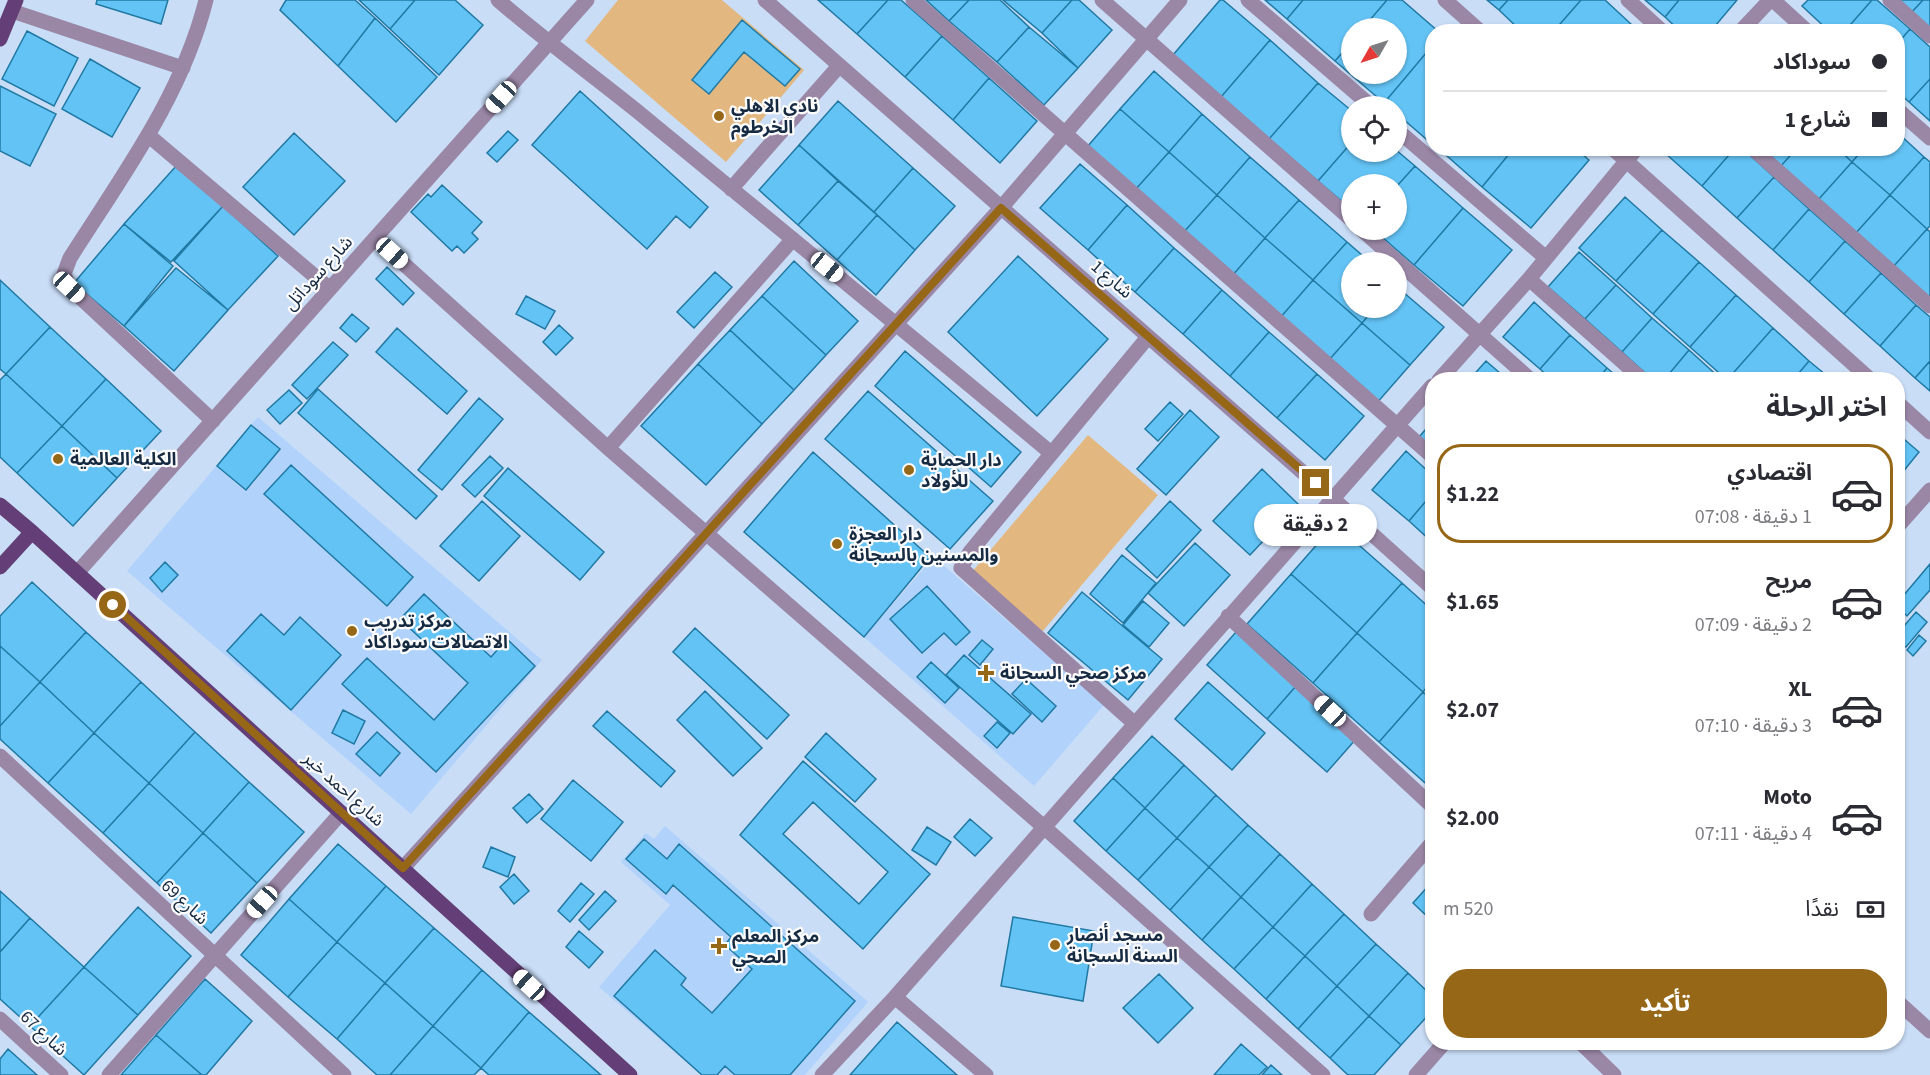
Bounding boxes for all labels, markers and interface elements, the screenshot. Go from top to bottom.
north arrow [1341,18,1407,84]
map controls [1341,18,1407,318]
text: سوداكاد [1773,46,1851,78]
car [482,78,520,116]
place label: نادي الاهلي الخرطوم [731,94,819,140]
button: locate [1341,96,1407,162]
text: شارع 1 [1784,104,1851,136]
marker: نادي الاهلي الخرطوم [712,109,726,123]
button: + [1341,174,1407,240]
street label: شارع سوداتل [278,231,359,317]
car [373,234,411,272]
car [807,249,847,285]
button: − [1341,252,1407,318]
street label: شارع 1 [1085,254,1138,305]
car [50,268,88,306]
text: اختر الرحلة [1766,388,1887,427]
place label: الكلية العالمية [70,447,176,472]
place label: دار الحماية للأولاد [921,448,1002,494]
marker: الكلية العالمية [51,452,65,466]
text: اقتصادي [1727,457,1812,489]
marker: دار الحماية للأولاد [902,463,916,477]
icon: car [1830,467,1884,521]
route end [1302,469,1329,496]
text: $1.22 [1446,478,1499,510]
text: 1 دقيقة · 07:08 [1695,503,1812,531]
callout: 2 دقيقة [1254,504,1378,546]
text: 2 دقيقة [1283,511,1348,539]
place label: دار العجزة والمسنين بالسجانة [849,522,999,568]
marker: دار العجزة والمسنين بالسجانة [830,537,844,551]
text: مريح [1766,565,1812,597]
icon: car [1830,575,1884,629]
text: $1.65 [1446,586,1499,618]
route start [99,591,126,618]
place label: مركز تدريب الاتصالات سوداكاد [364,609,508,655]
text: 2 دقيقة · 07:09 [1695,611,1812,639]
marker: مركز تدريب الاتصالات سوداكاد [345,624,359,638]
place label: مركز صحي السجانة [1000,661,1147,687]
marker: مركز صحي السجانة [977,664,995,682]
text: XL [1788,673,1812,705]
icon: car [1830,683,1884,737]
car [1311,692,1349,730]
text: $2.07 [1446,694,1499,726]
text: 3 دقيقة · 07:10 [1695,712,1812,740]
street label: شارع احمد خير [296,745,390,833]
text: Moto [1763,781,1812,813]
icon: car [1830,791,1884,845]
text: $2.00 [1446,802,1499,834]
text: 4 دقيقة · 07:11 [1695,820,1812,848]
street label: شارع 69 [155,874,214,932]
car [243,883,281,921]
text: نقدًا [1805,893,1839,925]
icon: cash [1854,893,1887,926]
text: 520 m [1443,895,1493,923]
place label: مسجد أنصار السنة السجانة [1066,922,1178,969]
place label: مركز المعلم الصحي [732,924,819,971]
marker: مركز المعلم الصحي [710,937,728,955]
marker: مسجد أنصار السنة السجانة [1048,938,1062,952]
car [510,966,548,1004]
button: تأكيد [1443,969,1887,1038]
street label: شارع 67 [14,1005,73,1063]

